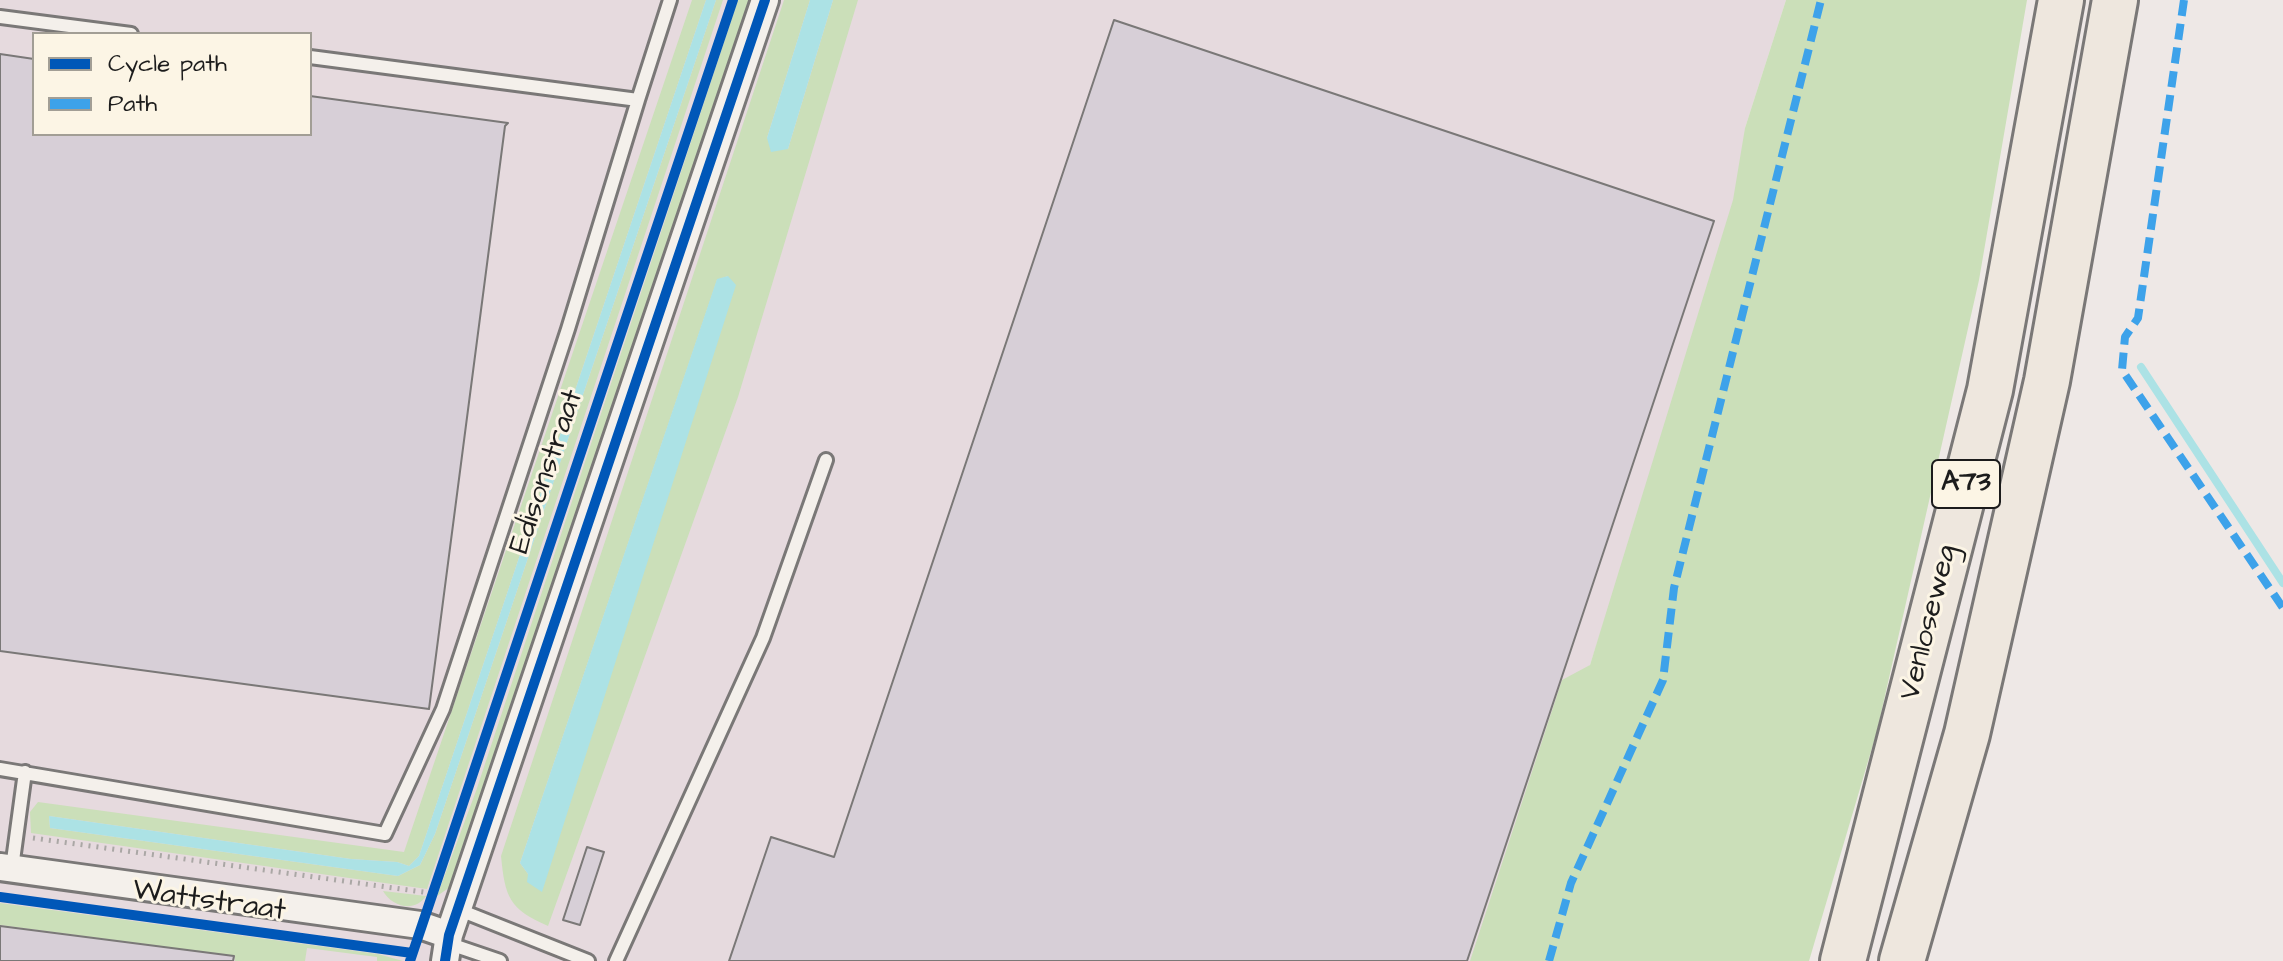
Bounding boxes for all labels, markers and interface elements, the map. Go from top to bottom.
legend [32,32,312,136]
text: Cycle path [108,47,227,81]
text: Path [108,87,157,121]
street label: Edisonstraat [503,385,593,559]
road number: A73 [1932,460,2000,508]
street label: Venloseweg [1893,542,1967,704]
street label: Wattstraat [130,873,288,931]

